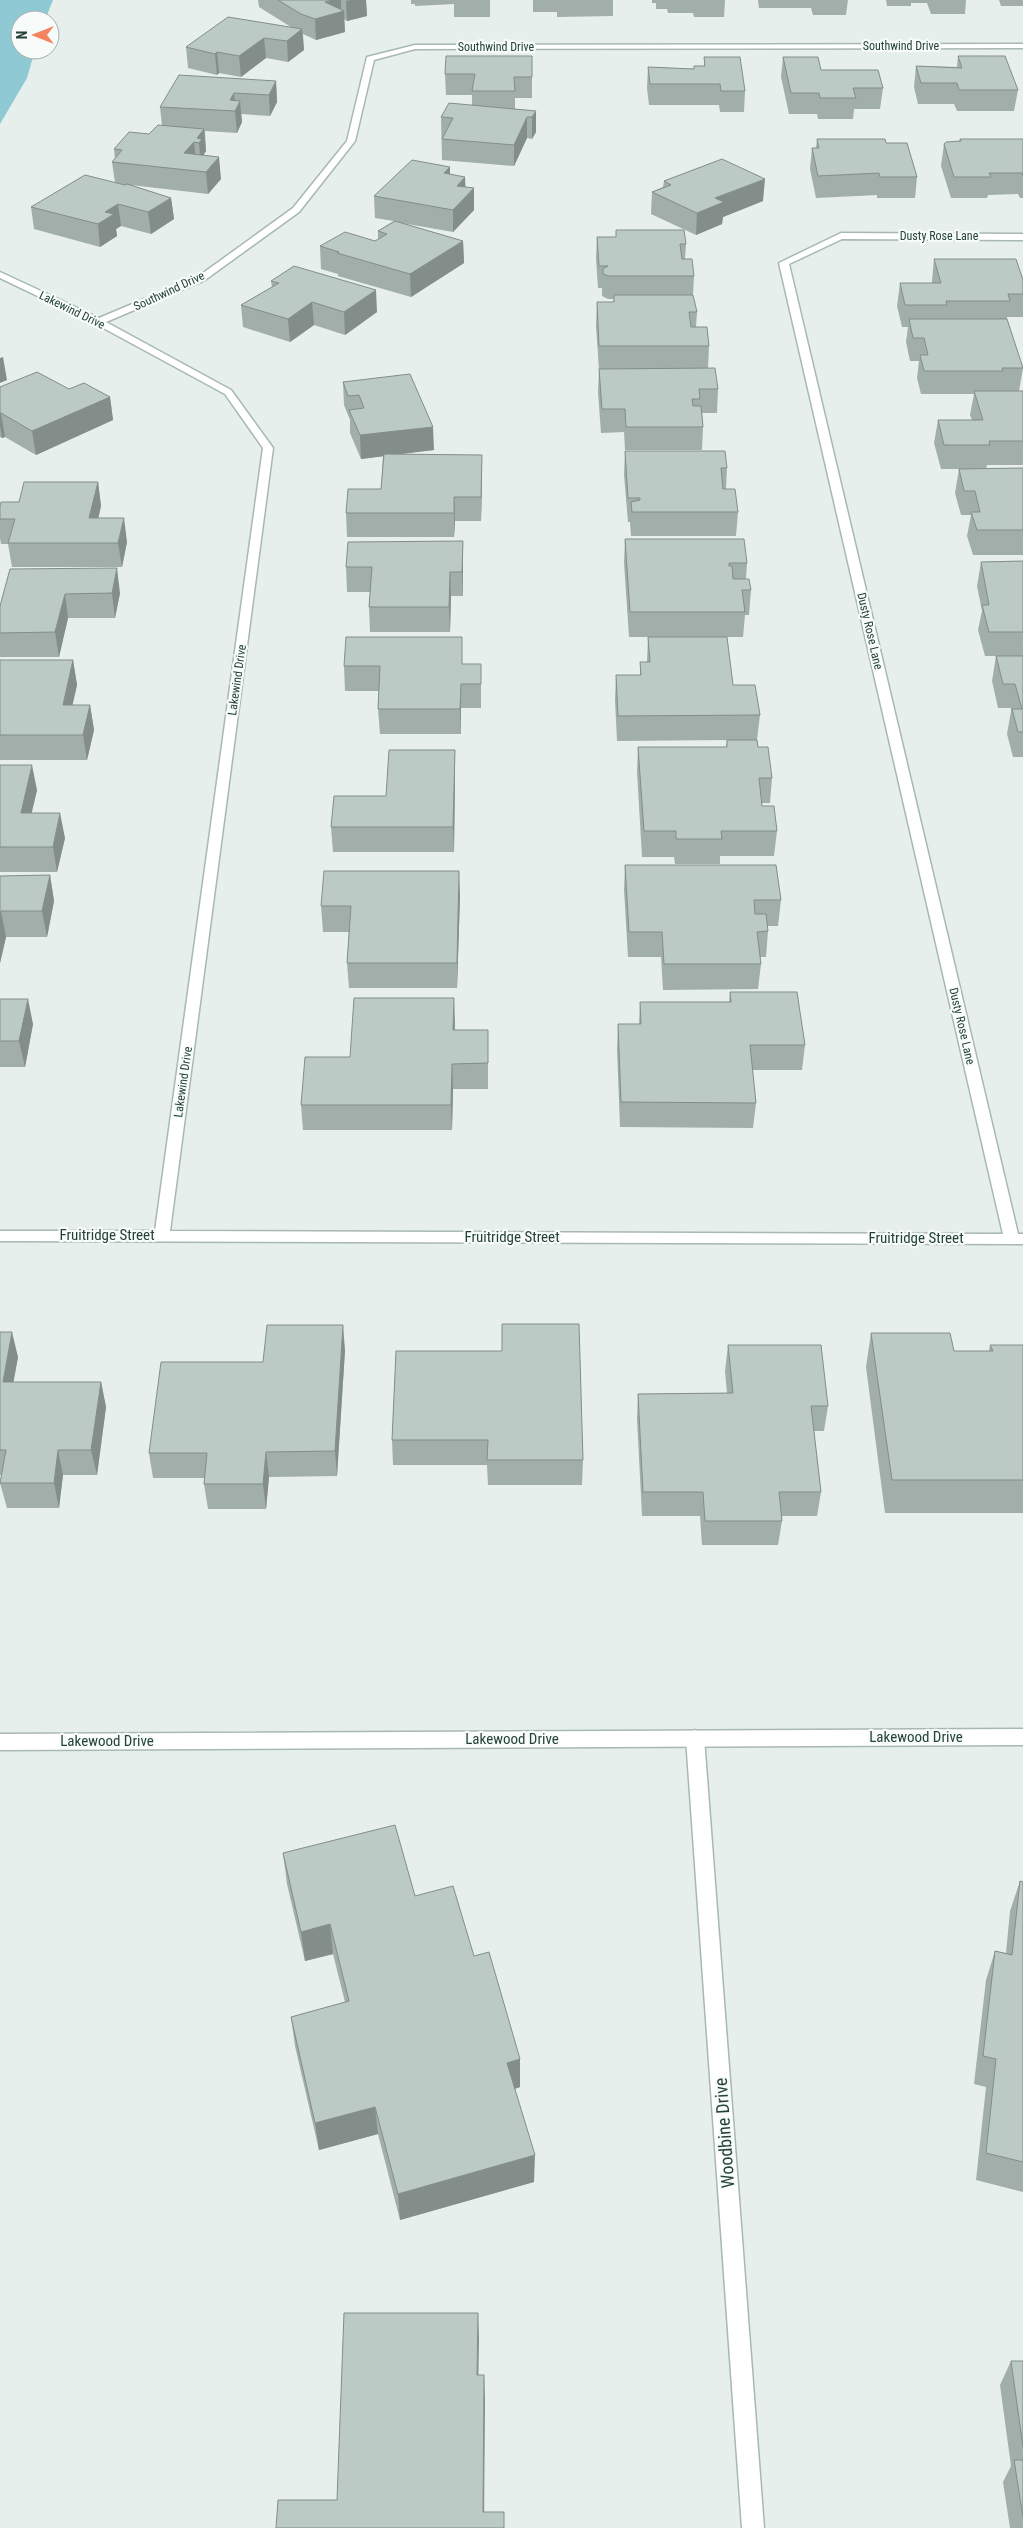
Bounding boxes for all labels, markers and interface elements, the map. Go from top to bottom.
north arrow [10,10,60,60]
text: N [14,31,30,39]
street label: Southwind Drive [863,39,940,53]
street label: Southwind Drive [458,40,535,54]
street label: Dusty Rose Lane [900,229,979,243]
street label: Southwind Drive [131,268,207,313]
street label: Lakewind Drive [37,288,107,332]
street label: Dusty Rose Lane [854,591,886,671]
street label: Lakewind Drive [225,643,249,716]
street label: Dusty Rose Lane [946,986,978,1066]
street label: Lakewind Drive [171,1045,195,1118]
street label: Fruitridge Street [59,1226,155,1244]
street label: Fruitridge Street [464,1228,560,1246]
street label: Fruitridge Street [868,1229,964,1247]
street label: Lakewood Drive [869,1728,963,1746]
street label: Lakewood Drive [465,1730,559,1748]
street label: Lakewood Drive [60,1732,154,1750]
street label: Woodbine Drive [710,2077,738,2189]

